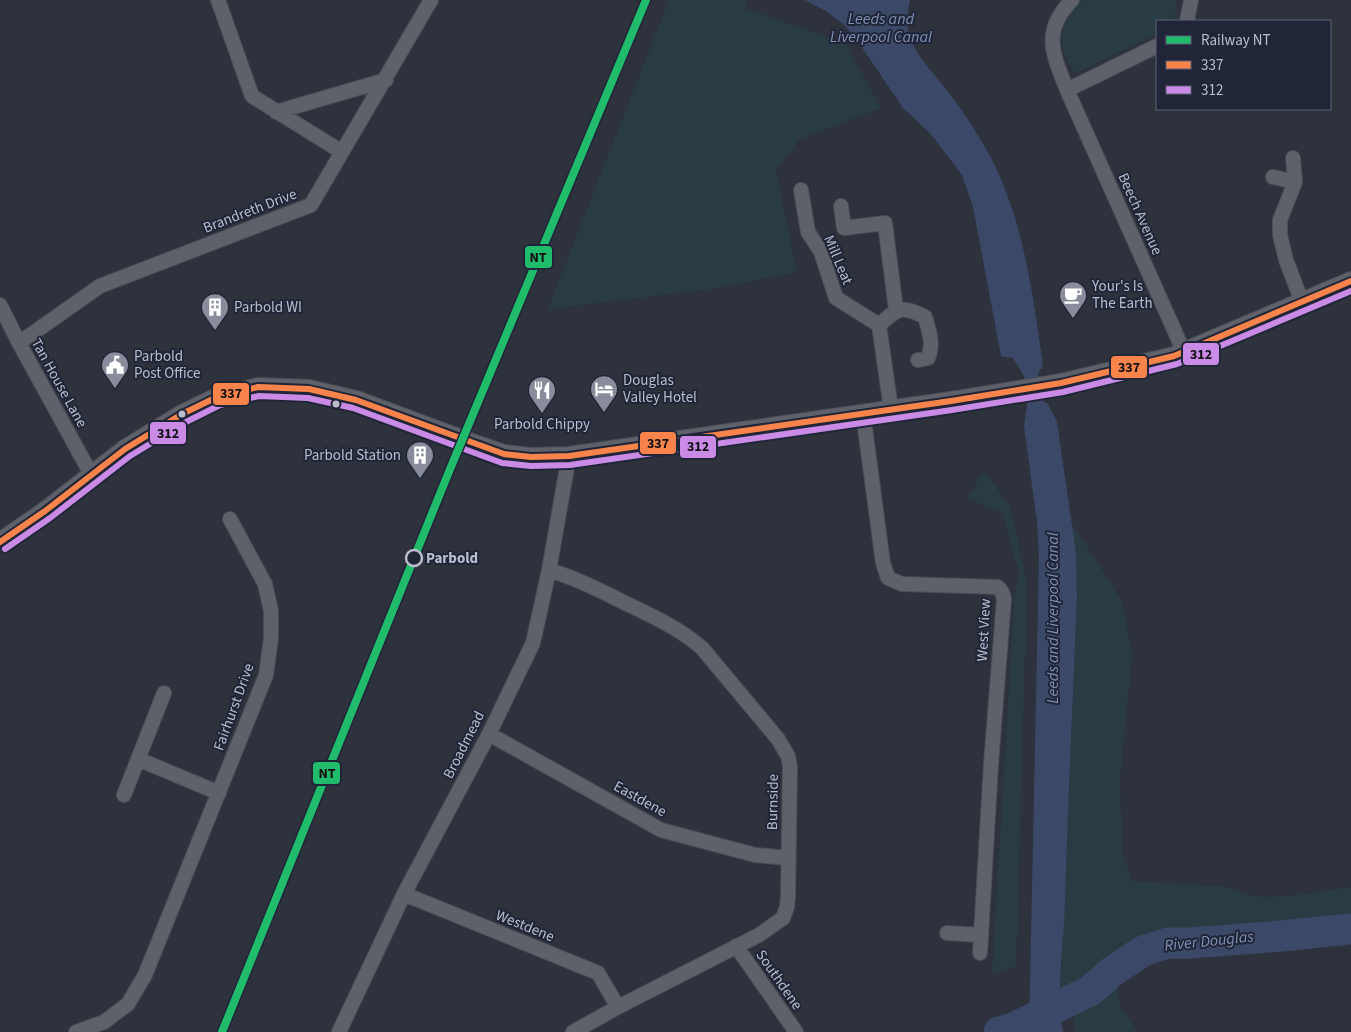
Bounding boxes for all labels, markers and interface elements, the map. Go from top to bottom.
water label: Leeds and Liverpool Canal [830,8,932,48]
legend [1156,20,1331,110]
text: Railway NT [1201,30,1271,51]
text: 337 [1201,55,1223,76]
text: 312 [1201,80,1223,101]
street label: Beech Avenue [1113,170,1167,258]
street label: Brandreth Drive [200,183,300,239]
street label: Mill Leat [818,232,858,288]
line badge: NT [524,245,553,269]
text: NT [529,248,547,268]
place label: Your's Is The Earth [1091,276,1153,314]
cafe icon: Your's Is The Earth [1058,280,1088,319]
building icon: Parbold WI [200,292,230,331]
place label: Parbold WI [234,297,302,318]
street label: Tan House Lane [26,335,92,431]
line badge: 312 [1182,342,1220,366]
text: 312 [1190,345,1212,365]
place label: Parbold Post Office [134,346,201,384]
public building icon: Parbold Post Office [100,350,130,389]
line badge: 337 [1110,355,1148,379]
text: 337 [1118,358,1140,378]
place label: Douglas Valley Hotel [623,370,697,408]
hotel icon: Douglas Valley Hotel [589,374,619,413]
restaurant icon: Parbold Chippy [527,375,557,414]
line badge: 337 [212,382,250,406]
text: 337 [220,384,242,404]
unlabelled marker [331,399,341,409]
unlabelled marker [177,409,187,419]
place label: Parbold Chippy [494,414,590,435]
line badge: 312 [149,421,187,445]
text: 312 [157,424,179,444]
line badge: 337 [639,431,677,455]
text: 337 [647,434,669,454]
line badge: 312 [679,435,717,459]
text: 312 [687,437,709,457]
building icon: Parbold Station [405,440,435,479]
place label: Parbold Station [304,445,401,466]
water label: Leeds and Liverpool Canal [1042,532,1064,704]
place label: Parbold [426,548,478,569]
marker: Parbold [405,549,423,567]
street label: West View [972,598,996,662]
street label: Fairhurst Drive [209,660,259,754]
street label: Broadmead [438,708,490,782]
line badge: NT [312,761,341,785]
text: NT [318,764,336,784]
street label: Burnside [762,774,784,830]
street label: Eastdene [610,776,670,822]
street label: Westdene [493,905,557,947]
water label: River Douglas [1163,925,1255,957]
street label: Southdene [751,946,807,1014]

